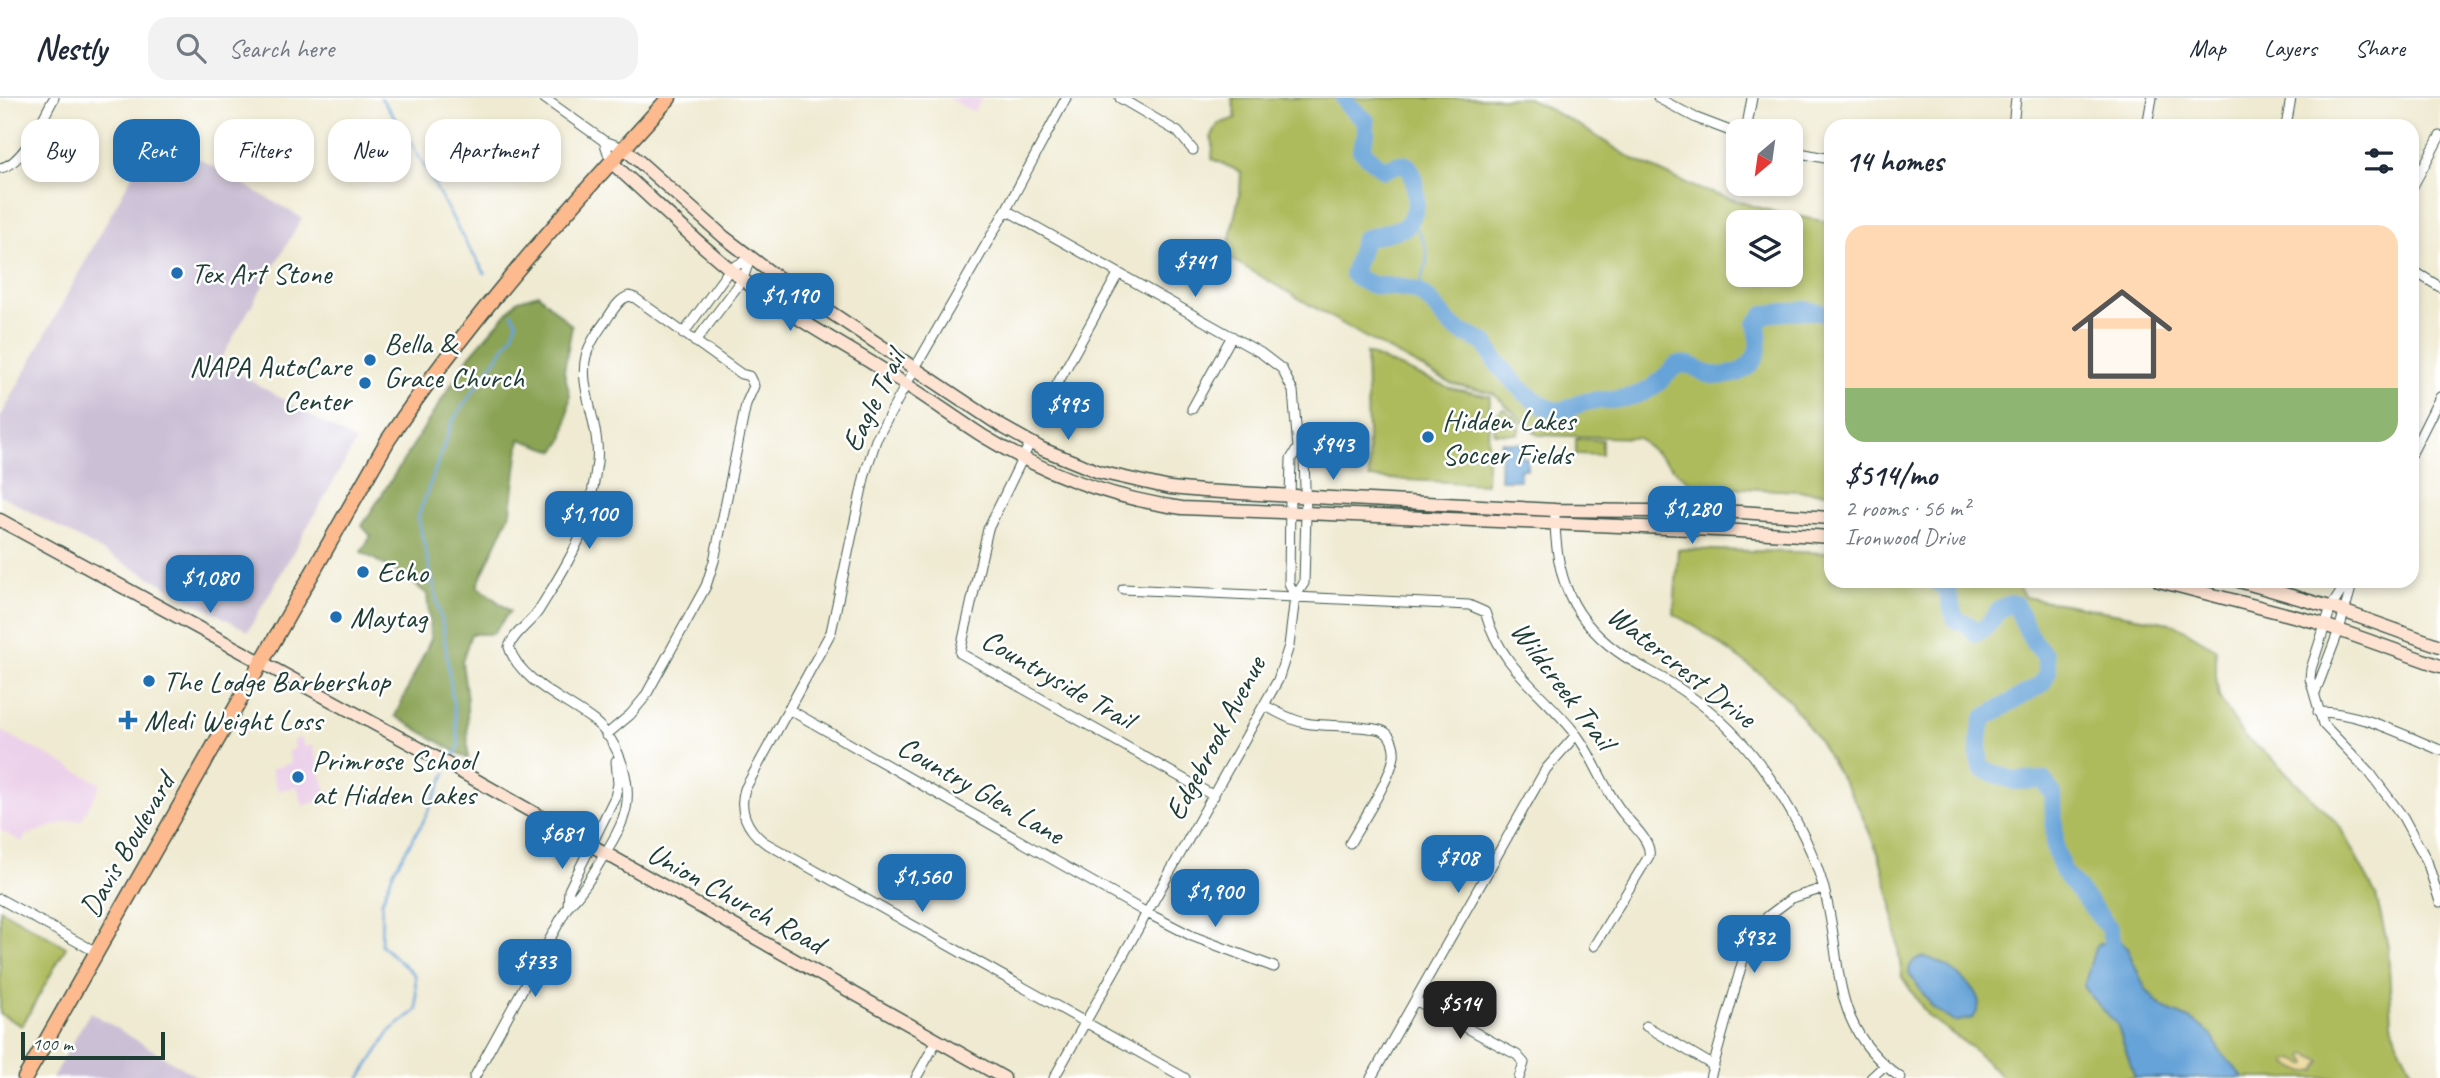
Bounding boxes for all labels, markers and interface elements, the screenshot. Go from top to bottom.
search box [148,17,638,80]
text: Nestly [35,27,106,69]
icon: search [172,29,210,67]
text: Search here [228,32,334,65]
text: Map [2189,33,2226,63]
text: Layers [2264,33,2317,63]
text: Share [2355,33,2405,63]
chip: Buy [21,119,99,182]
chip: Rent [113,119,200,182]
chip: Filters [214,119,314,182]
chip: New [328,119,411,182]
chip: Apartment [425,119,561,182]
north arrow [1726,119,1802,196]
map controls [1726,119,1803,287]
text: 14 homes [1845,142,1943,180]
icon: filters [2360,142,2398,180]
button: layers [1726,210,1803,287]
pin: $741 [1154,240,1236,299]
text: $741 [1174,247,1216,276]
place label: Tex Art Stone [191,254,334,292]
marker: Tex Art Stone [169,265,185,281]
icon: home [2059,271,2185,397]
pin: $1,190 [733,274,847,333]
text: $1,190 [762,281,818,310]
place label: Bella & Grace Church [384,324,524,396]
street label: Eagle Trail [832,340,916,458]
place label: NAPA AutoCare Center [189,347,353,419]
marker: Bella & Grace Church [362,352,378,368]
marker: NAPA AutoCare Center [357,375,373,391]
pin: $995 [1027,382,1109,442]
text: $995 [1048,390,1088,419]
place label: Hidden Lakes Soccer Fields [1442,401,1578,473]
pin: $943 [1292,422,1374,482]
marker: Hidden Lakes Soccer Fields [1420,429,1436,445]
text: $943 [1312,430,1354,459]
text: $514/mo [1845,456,1937,494]
pin: $1,280 [1635,486,1749,546]
pin: $1,100 [532,491,646,551]
text: $1,280 [1664,494,1720,523]
text: 2 rooms · 56 m² [1845,494,1969,523]
text: $1,100 [561,499,617,528]
text: Ironwood Drive [1845,523,1964,552]
place label: Echo [377,553,429,591]
pin: $1,080 [153,556,267,615]
text: $1,080 [182,563,238,592]
marker: Echo [355,564,371,580]
street label: Watercrest Drive [1600,596,1766,737]
place label: Maytag [350,598,429,636]
marker: Maytag [328,609,344,625]
street label: Wildcreek Trail [1502,613,1627,761]
street label: Countryside Trail [975,620,1145,740]
street label: Edgebrook Avenue [1156,647,1275,827]
place label: The Lodge Barbershop [163,662,391,700]
marker: The Lodge Barbershop [141,673,157,689]
place label: Medi Weight Loss [144,701,325,739]
marker: Medi Weight Loss [118,710,138,730]
street label: Country Glen Lane [891,727,1073,854]
place label: Primrose School at Hidden Lakes [312,741,479,813]
street label: Davis Boulevard [71,763,185,924]
marker: Primrose School at Hidden Lakes [290,769,306,785]
pin: $681 [521,812,603,871]
text: $681 [541,819,583,848]
street label: Union Church Road [641,834,835,964]
pin: $708 [1417,836,1499,895]
text: $708 [1437,843,1479,872]
pin: $1,560 [865,854,979,914]
text: $1,560 [894,862,950,891]
pin: $1,900 [1158,870,1272,929]
text: $1,900 [1187,877,1243,906]
pin: $932 [1713,916,1795,975]
text: $932 [1733,923,1775,952]
pin: $733 [494,940,576,999]
text: $733 [514,947,556,976]
pin: $514 [1419,982,1501,1041]
text: $514 [1439,989,1481,1018]
scale bar [21,1029,164,1061]
text: 100 m [32,1032,73,1056]

